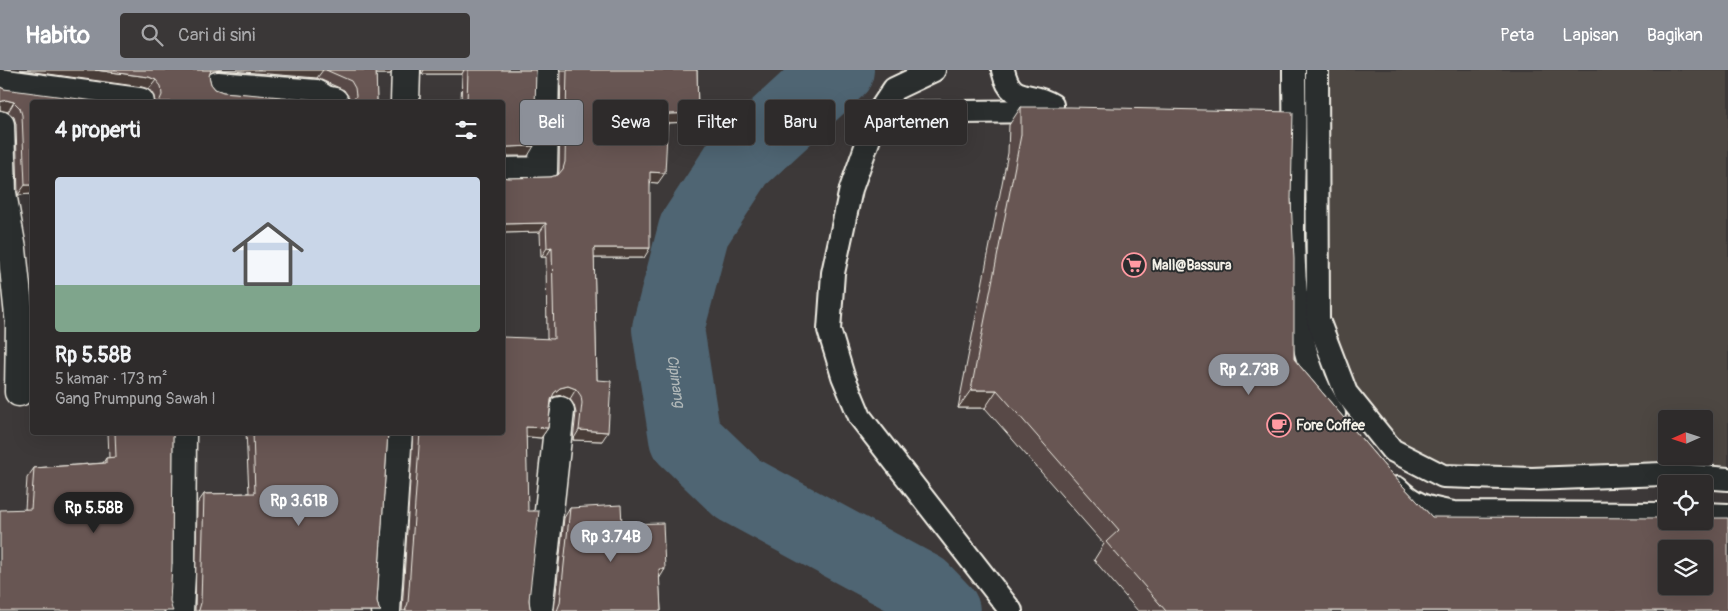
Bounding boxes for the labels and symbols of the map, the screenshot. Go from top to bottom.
supermarket icon: Mall@Bassura [1121,252,1147,278]
place label: Mall@Bassura [1152,257,1232,274]
water label: Cipinang [663,354,690,410]
pin: Rp 2.73B [1197,354,1301,396]
north arrow [1658,410,1712,465]
cafe icon: Fore Coffee [1266,412,1292,438]
place label: Fore Coffee [1296,417,1366,434]
pin: Rp 3.61B [247,484,351,527]
pin: Rp 5.58B [42,492,146,534]
pin: Rp 3.74B [559,520,663,563]

